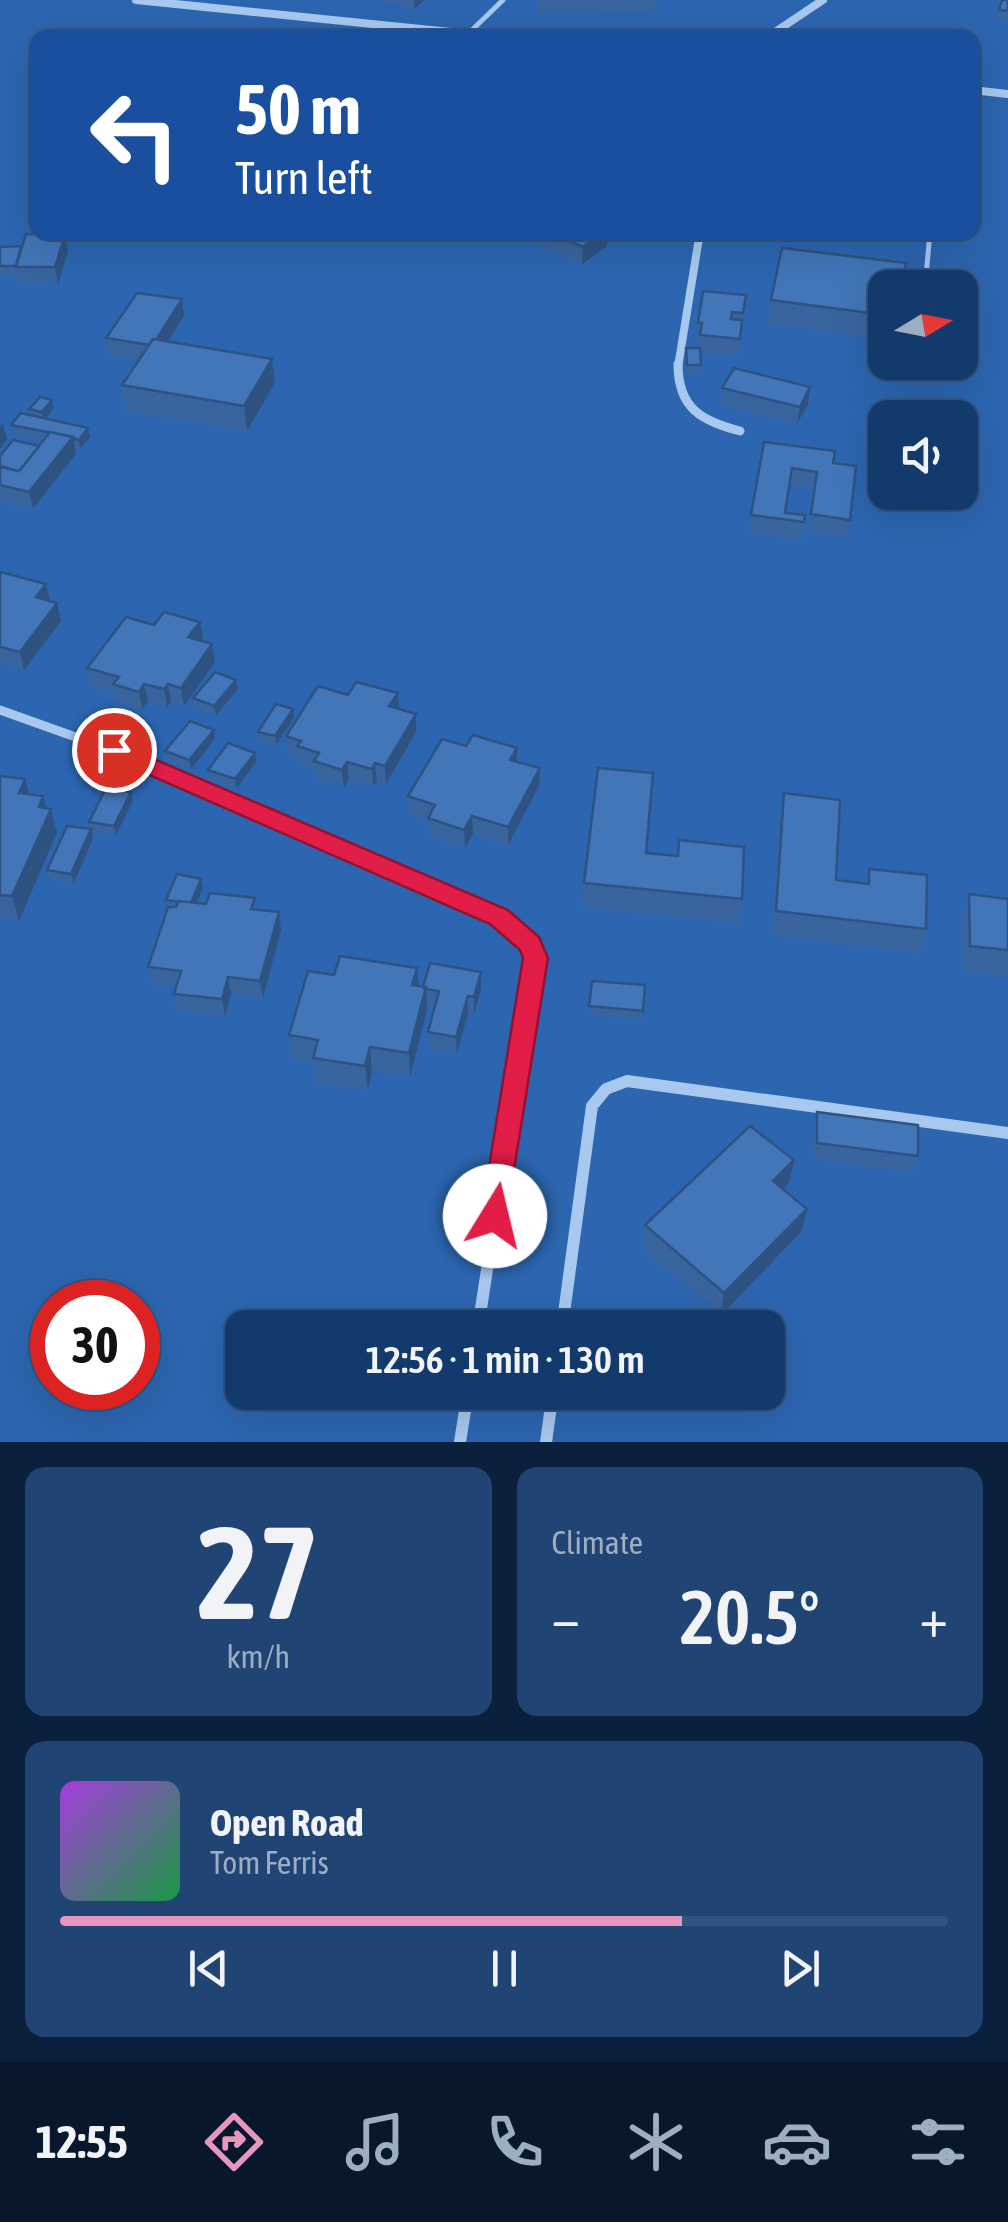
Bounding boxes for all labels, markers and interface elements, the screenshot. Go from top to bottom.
text: 50 m [235,69,361,149]
icon: left [70,70,200,200]
text: Turn left [235,152,373,204]
north arrow [868,270,978,380]
map controls [868,270,978,510]
button: sound [868,400,978,510]
pin [72,708,157,793]
icon: arrive [87,723,142,778]
position arrow [443,1164,547,1268]
speed limit sign: 30 [30,1280,160,1410]
text: 12:56 · 1 min · 130 m [365,1338,645,1381]
text: 27 [197,1498,319,1647]
text: Climate [552,1524,643,1561]
text: 20.5° [680,1574,820,1660]
text: − [552,1586,580,1649]
text: + [919,1586,948,1649]
text: km/h [227,1638,290,1675]
text: Open Road [210,1801,364,1844]
text: Tom Ferris [210,1844,329,1881]
icon: previous [181,1941,236,1996]
icon: pause [477,1941,532,1996]
icon: next [773,1941,828,1996]
icon: directions [199,2107,269,2177]
icon: music [340,2107,410,2177]
icon: phone [480,2107,550,2177]
icon: climate [621,2107,691,2177]
icon: car [762,2107,832,2177]
icon: filters [903,2107,973,2177]
text: 12:55 [35,2116,128,2168]

